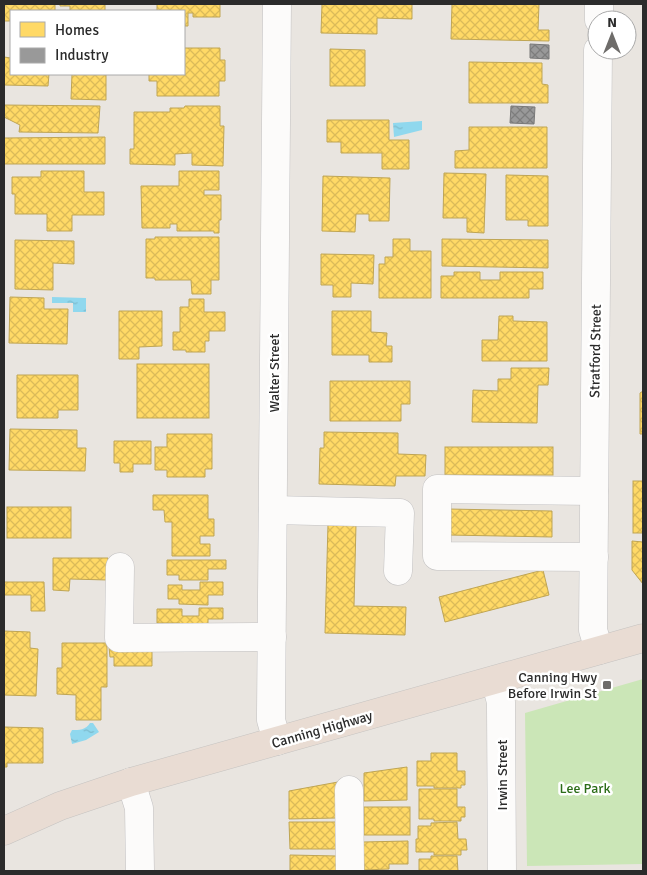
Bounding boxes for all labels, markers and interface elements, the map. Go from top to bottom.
legend [10,10,185,75]
north arrow [587,10,637,60]
text: N [607,14,617,31]
text: Homes [55,21,99,39]
text: Industry [55,46,108,64]
street label: Stratford Street [586,304,605,398]
street label: Walter Street [266,333,283,412]
place label: Canning Hwy Before Irwin St [508,669,597,702]
marker: Canning Hwy Before Irwin St [601,679,613,691]
street label: Canning Highway [270,707,375,752]
street label: Irwin Street [494,739,511,810]
park label: Lee Park [560,780,610,797]

